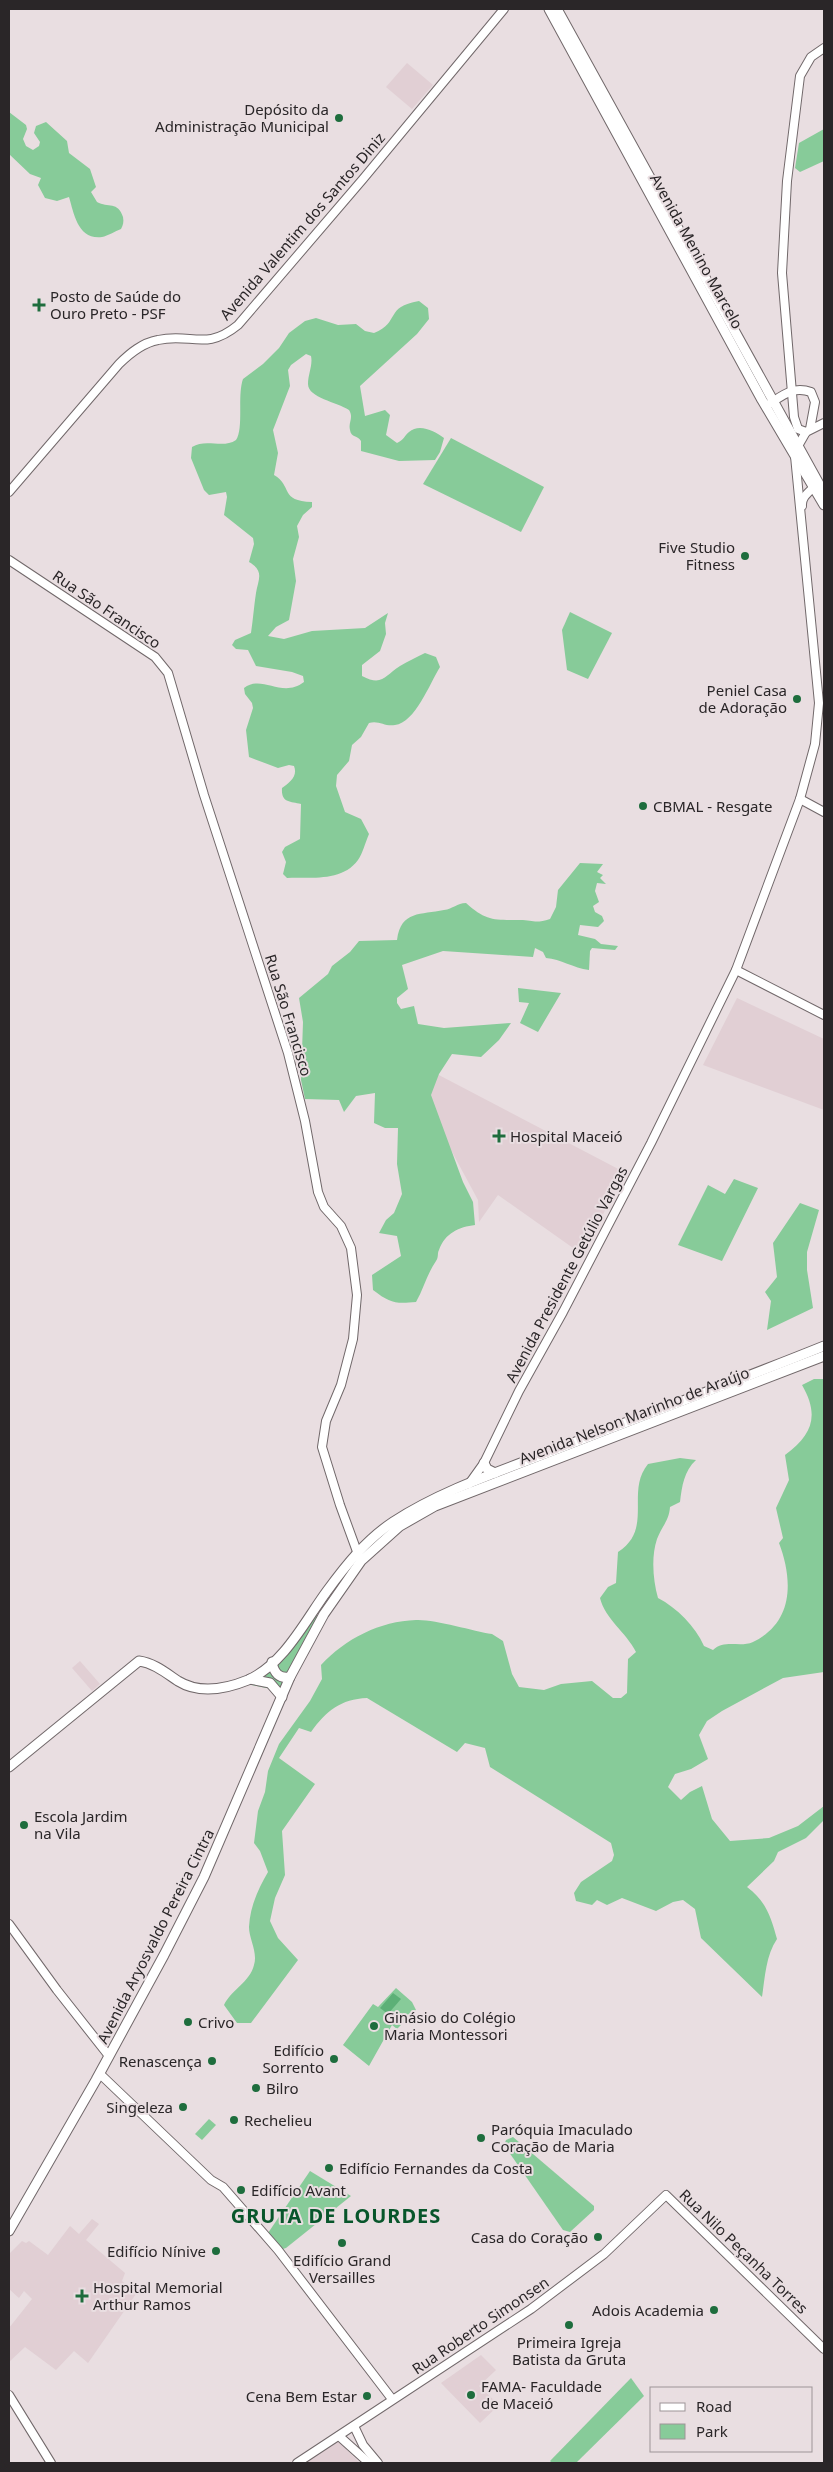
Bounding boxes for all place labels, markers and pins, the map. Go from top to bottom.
place label: Depósito da Administração Municipal [155,99,329,136]
marker: Depósito da Administração Municipal [333,112,345,124]
place label: Posto de Saúde do Ouro Preto - PSF [50,286,181,323]
marker: Posto de Saúde do Ouro Preto - PSF [32,298,46,312]
place label: Five Studio Fitness [658,537,735,574]
marker: Five Studio Fitness [739,550,751,562]
place label: Peniel Casa de Adoração [699,680,787,717]
marker: Peniel Casa de Adoração [791,693,803,705]
place label: CBMAL - Resgate [653,796,772,816]
marker: CBMAL - Resgate [637,800,649,812]
place label: Hospital Maceió [510,1126,623,1146]
marker: Hospital Maceió [492,1129,506,1143]
place label: Escola Jardim na Vila [34,1806,128,1843]
marker: Escola Jardim na Vila [18,1819,30,1831]
place label: Ginásio do Colégio Maria Montessori [384,2007,516,2044]
place label: Crivo [198,2012,234,2032]
marker: Crivo [182,2016,194,2028]
marker: Ginásio do Colégio Maria Montessori [368,2020,380,2032]
place label: Edifício Sorrento [262,2040,324,2077]
place label: Renascença [119,2051,202,2071]
marker: Edifício Sorrento [328,2053,340,2065]
marker: Renascença [206,2055,218,2067]
place label: Bilro [266,2078,298,2098]
marker: Bilro [250,2082,262,2094]
place label: Singeleza [106,2097,173,2117]
marker: Singeleza [177,2101,189,2113]
place label: Rechelieu [244,2110,312,2130]
marker: Rechelieu [228,2114,240,2126]
place label: Paróquia Imaculado Coração de Maria [491,2119,633,2156]
marker: Paróquia Imaculado Coração de Maria [475,2132,487,2144]
place label: Edifício Fernandes da Costa [339,2158,533,2178]
marker: Edifício Fernandes da Costa [323,2162,335,2174]
place label: Edifício Avant [251,2180,346,2200]
marker: Edifício Avant [235,2184,247,2196]
place label: Casa do Coração [471,2227,588,2247]
marker: Casa do Coração [592,2231,604,2243]
marker: Edifício Grand Versailles [336,2237,348,2249]
place label: Edifício Nínive [107,2241,206,2261]
marker: Edifício Nínive [210,2245,222,2257]
place label: Edifício Grand Versailles [293,2250,391,2287]
place label: Hospital Memorial Arthur Ramos [93,2277,223,2314]
marker: Hospital Memorial Arthur Ramos [75,2289,89,2303]
place label: Adois Academia [592,2300,704,2320]
marker: Adois Academia [708,2304,720,2316]
marker: Primeira Igreja Batista da Gruta [563,2319,575,2331]
place label: Primeira Igreja Batista da Gruta [512,2332,626,2369]
place label: FAMA- Faculdade de Maceió [481,2376,602,2413]
place label: Cena Bem Estar [246,2386,357,2406]
marker: FAMA- Faculdade de Maceió [465,2389,477,2401]
marker: Cena Bem Estar [361,2390,373,2402]

